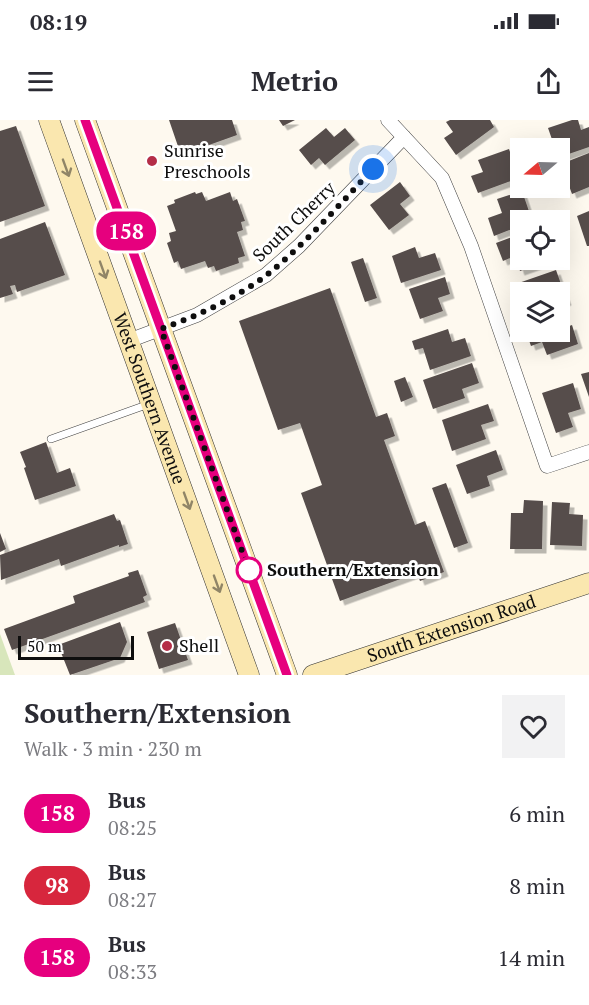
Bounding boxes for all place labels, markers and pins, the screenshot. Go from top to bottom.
place label: Sunrise Preschools [164,138,251,183]
marker: Sunrise Preschools [145,154,159,168]
marker: Southern/Extension [236,557,262,583]
place label: Southern/Extension [267,557,439,581]
place label: Shell [179,633,219,657]
marker: Shell [160,639,174,653]

